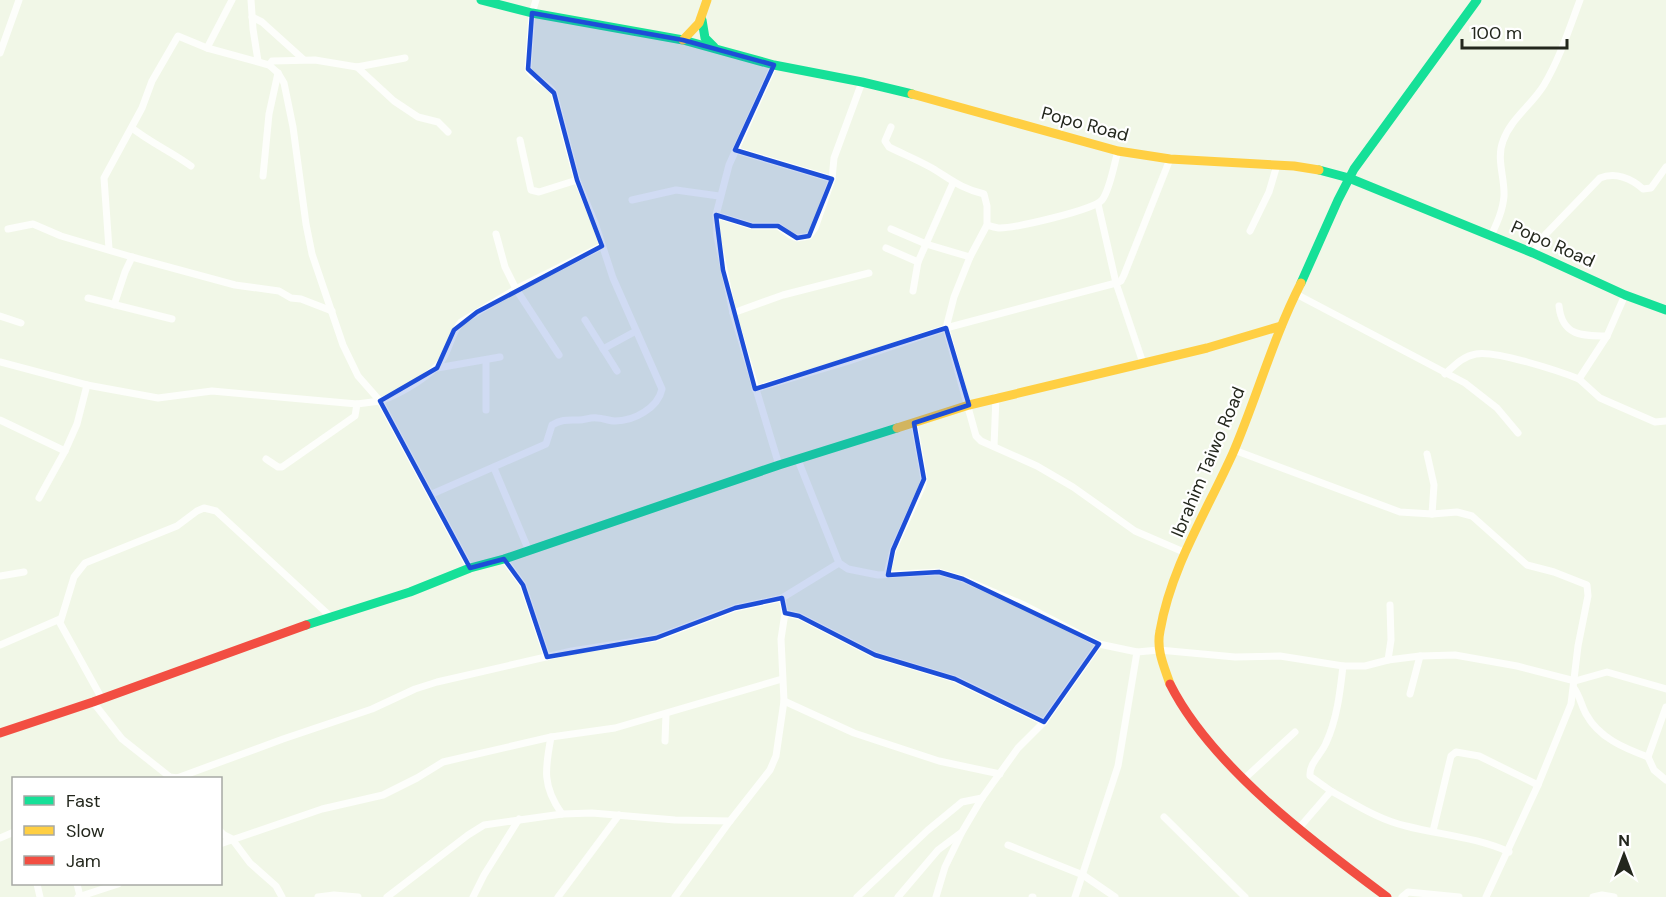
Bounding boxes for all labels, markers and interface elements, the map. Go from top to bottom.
scale bar [1462,12,1567,50]
text: 100 m [1471,21,1522,45]
street label: Popo Road [1039,101,1131,147]
street label: Popo Road [1507,215,1599,273]
street label: Ibrahim Taiwo Road [1165,383,1251,541]
legend [12,777,222,885]
text: Fast [66,789,101,813]
text: Slow [66,819,105,843]
north arrow [1594,825,1654,885]
text: N [1618,830,1630,851]
text: Jam [66,849,101,873]

